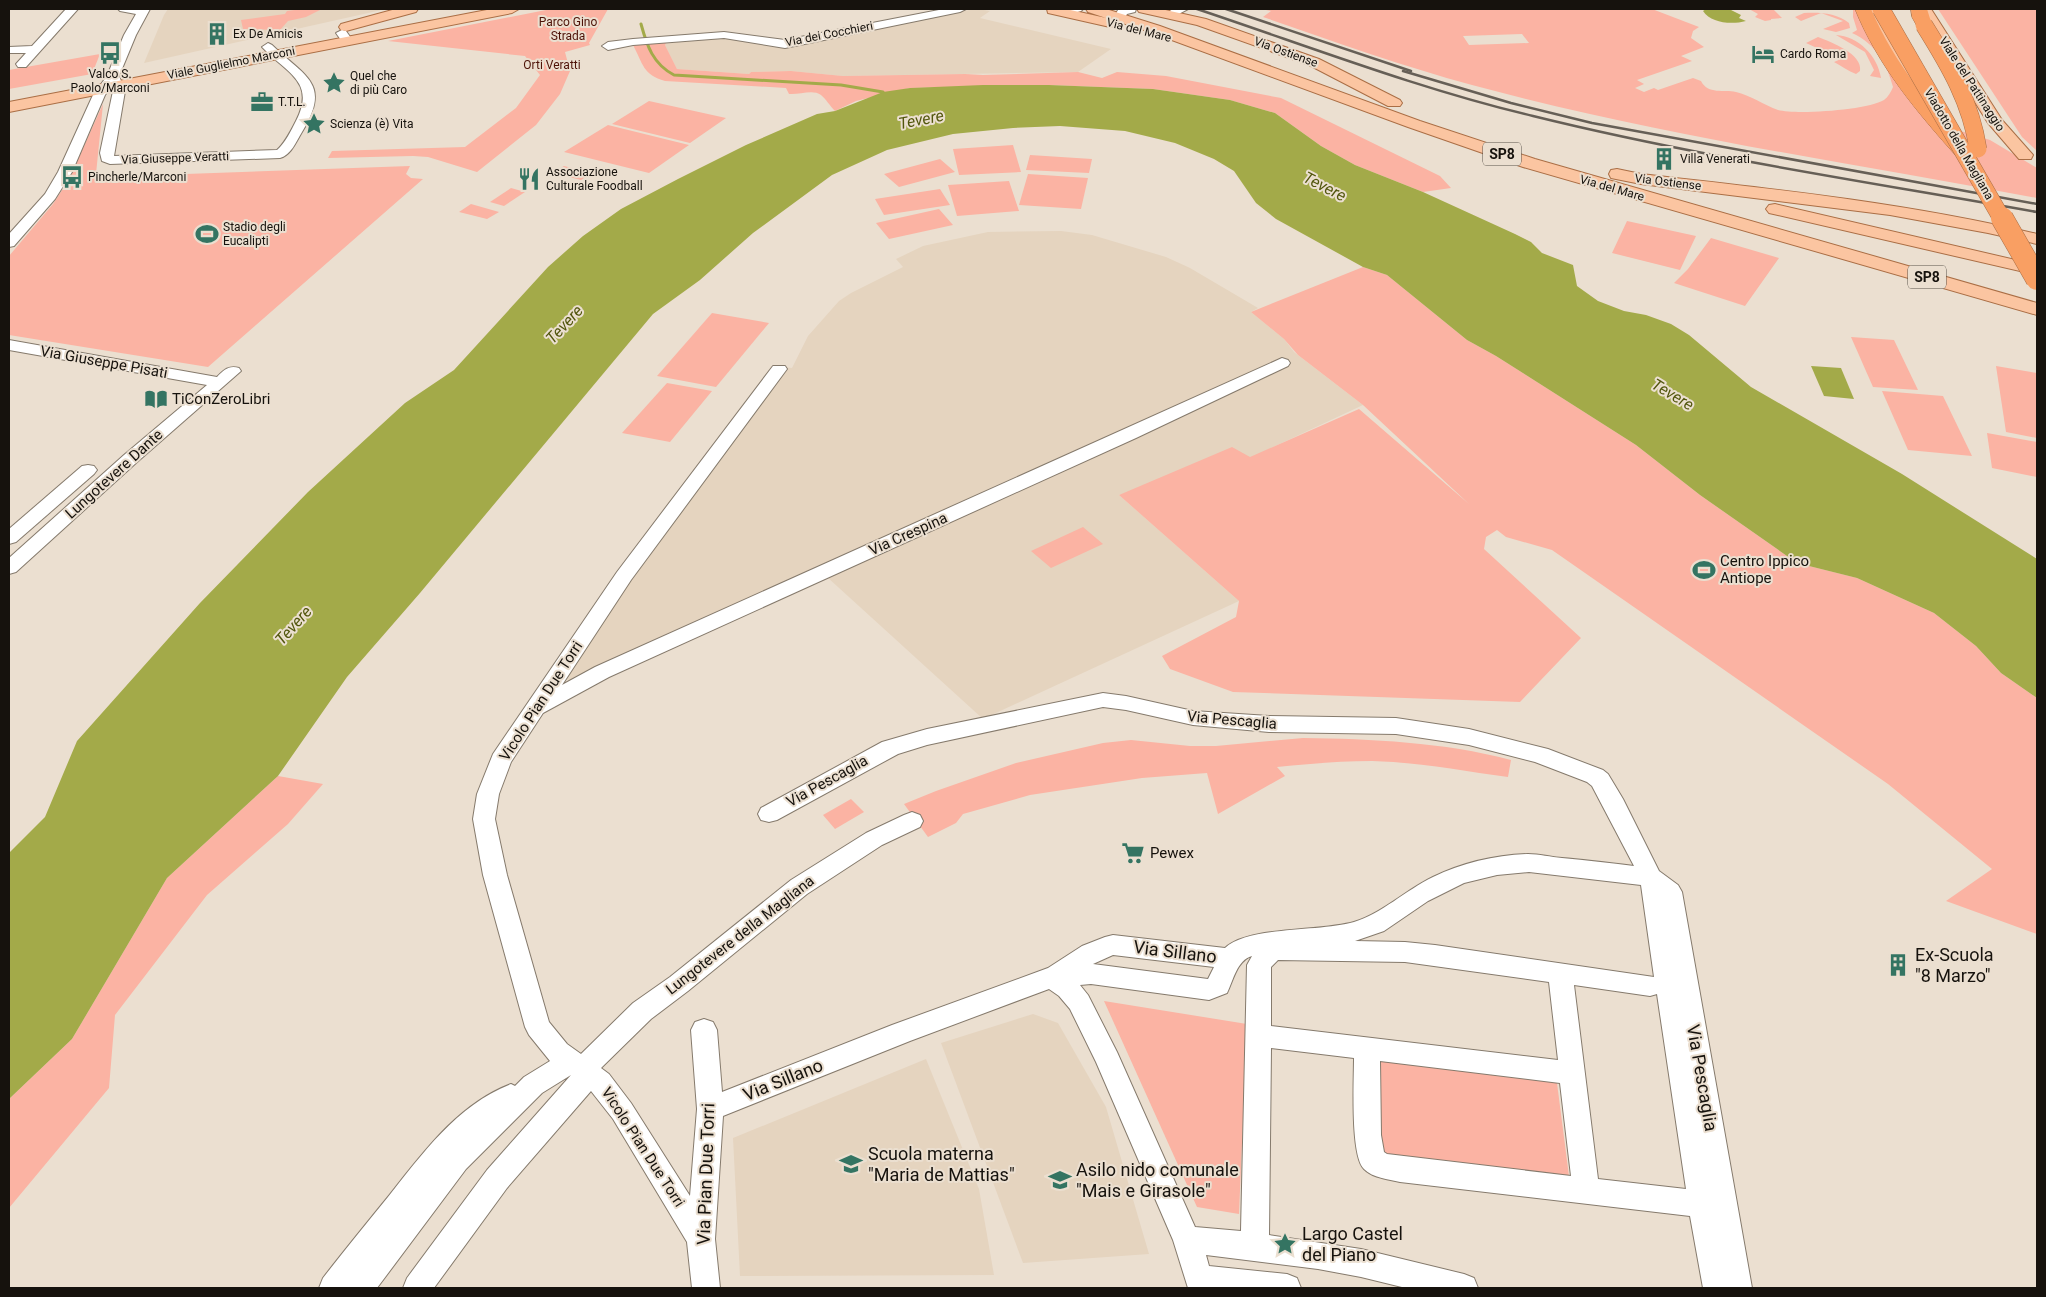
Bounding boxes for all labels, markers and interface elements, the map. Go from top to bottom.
park label: Parco Gino Strada [539,15,597,43]
street label: Via del Mare [1105,15,1173,45]
street label: Via dei Cocchieri [784,19,874,49]
building icon: Ex De Amicis [204,21,230,47]
place label: Ex De Amicis [233,27,303,41]
street label: Via Ostiense [1252,34,1320,70]
street label: Viale del Pattinaggio [1936,34,2008,134]
bus stop icon: Valco S. Paolo/Marconi [97,40,123,66]
hotel icon: Cardo Roma [1750,41,1776,67]
street label: Viale Guglielmo Marconi [166,44,296,82]
place label: Cardo Roma [1780,47,1846,61]
park label: Orti Veratti [523,58,581,72]
place label: Valco S. Paolo/Marconi [70,67,150,95]
place label: Quel che di più Caro [350,69,407,97]
place icon: Quel che di più Caro [321,70,347,96]
street label: Viadotto della Magliana [1921,86,1997,202]
office icon: T.T.L. [249,89,275,115]
place label: T.T.L. [278,95,306,109]
water label: Tevere [897,106,945,133]
place icon: Scienza (è) Vita [301,111,327,137]
place label: Scienza (è) Vita [330,117,413,131]
road number: SP8 [1483,142,1521,166]
building icon: Villa Venerati [1651,146,1677,172]
street label: Via Giuseppe Veratti [121,149,229,167]
place label: Villa Venerati [1680,152,1750,166]
bus stop icon: Pincherle/Marconi [59,164,85,190]
place label: Associazione Culturale Foodball [546,165,643,193]
restaurant icon: Associazione Culturale Foodball [516,166,542,192]
water label: Tevere [1300,168,1349,205]
place label: Pincherle/Marconi [88,170,186,184]
street label: Via Ostiense [1634,171,1702,193]
street label: Via del Mare [1578,172,1646,204]
place label: Stadio degli Eucalipti [223,220,286,248]
sports icon: Stadio degli Eucalipti [194,221,220,247]
road number: SP8 [1908,266,1946,288]
water label: Tevere [542,301,587,347]
street label: Via Giuseppe Pisati [39,342,169,382]
water label: Tevere [1648,375,1697,414]
library icon: TiConZeroLibri [143,386,169,412]
place label: TiConZeroLibri [172,390,270,408]
street label: Lungotevere Dante [62,425,166,522]
street label: Via Crespina [866,509,950,559]
place label: Centro Ippico Antiope [1720,552,1809,587]
sports icon: Centro Ippico Antiope [1691,557,1717,583]
water label: Tevere [271,602,316,649]
street label: Vicolo Pian Due Torri [496,638,586,764]
street label: Via Pescaglia [1186,707,1278,733]
street label: Via Pescaglia [783,751,871,811]
supermarket icon: Pewex [1120,840,1146,866]
place label: Pewex [1150,844,1195,862]
street label: Lungotevere della Magliana [662,872,818,998]
street label: Via Sillano [1132,936,1218,967]
place label: Ex-Scuola "8 Marzo" [1915,944,1994,986]
building icon: Ex-Scuola "8 Marzo" [1885,952,1911,978]
street label: Via Pescaglia [1683,1023,1722,1133]
street label: Via Sillano [740,1054,826,1105]
street label: Vicolo Pian Due Torri [598,1084,688,1210]
street label: Via Pian Due Torri [693,1103,718,1245]
place label: Scuola materna "Maria de Mattias" [868,1143,1015,1185]
school or university icon: Scuola materna "Maria de Mattias" [838,1151,864,1177]
place label: Asilo nido comunale "Mais e Girasole" [1076,1159,1239,1201]
school or university icon: Asilo nido comunale "Mais e Girasole" [1047,1167,1073,1193]
place label: Largo Castel del Piano [1302,1223,1403,1265]
place icon: Largo Castel del Piano [1272,1231,1298,1257]

